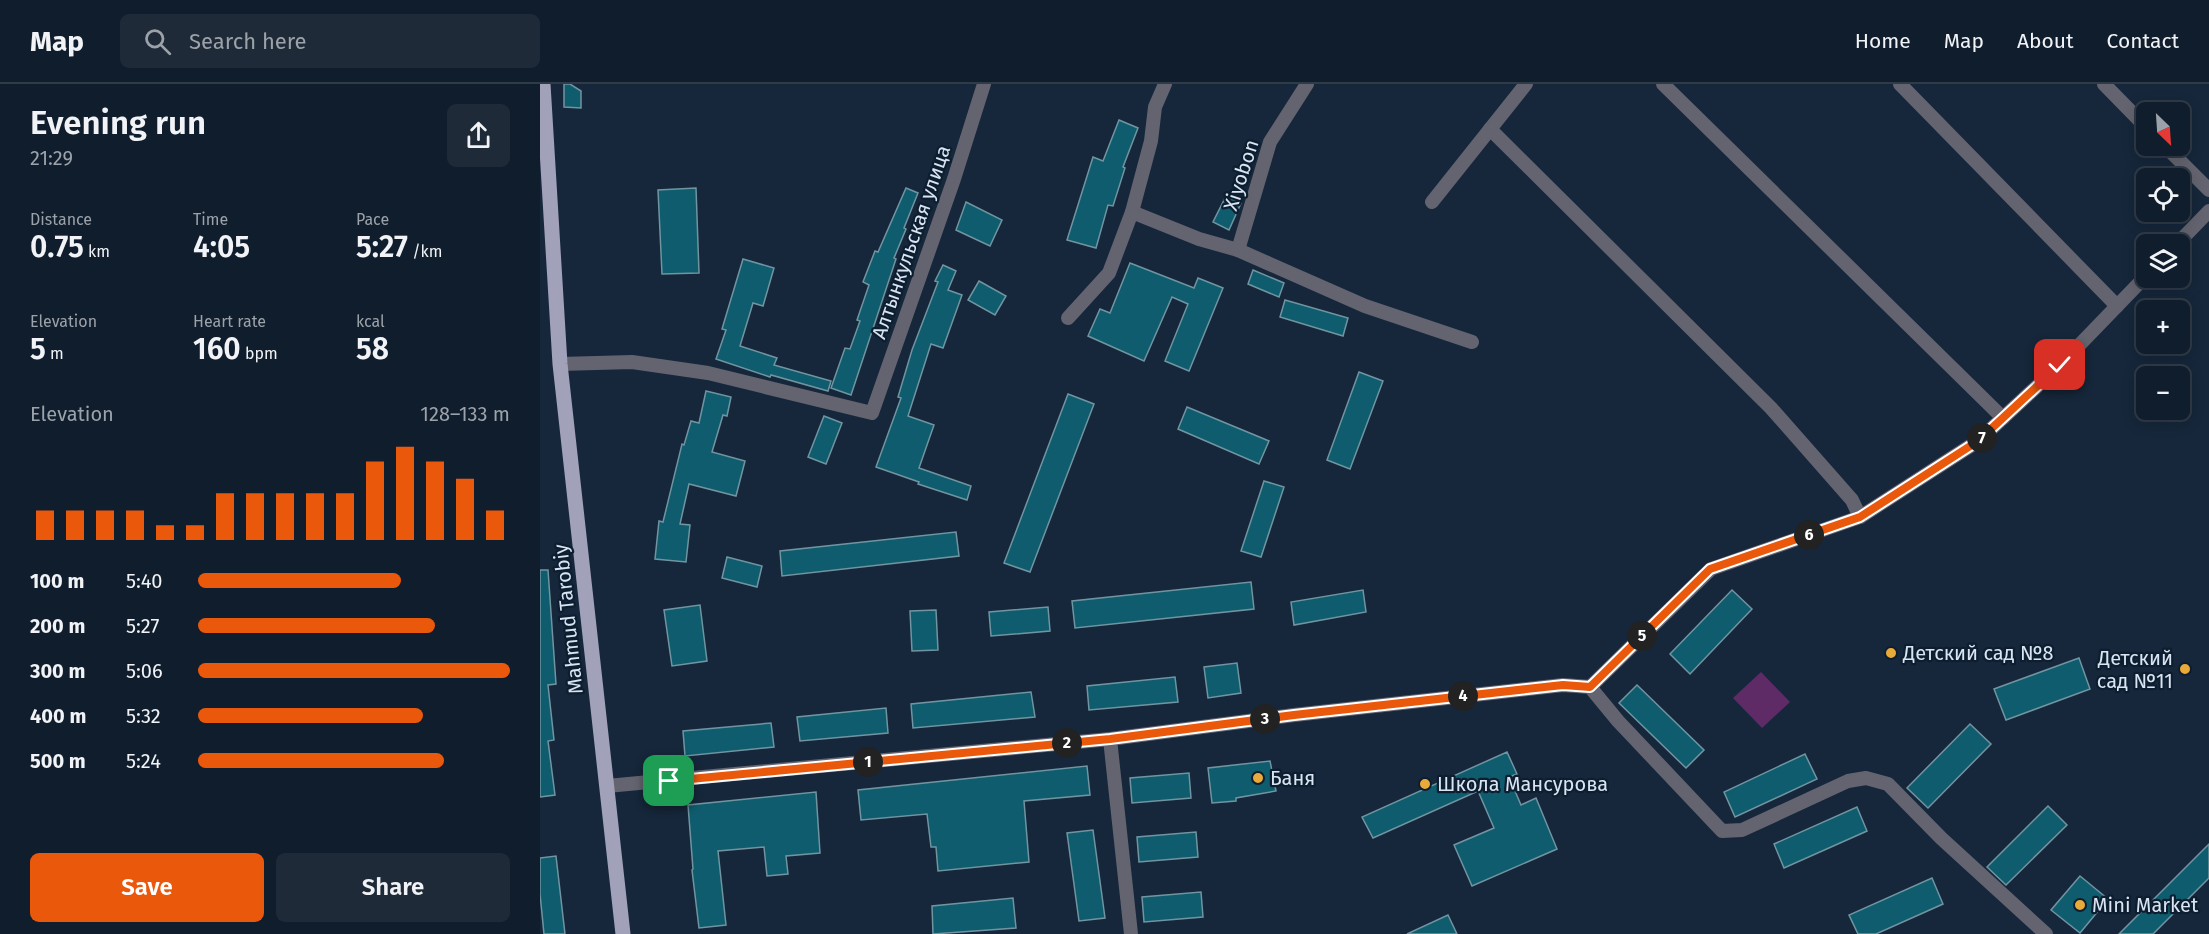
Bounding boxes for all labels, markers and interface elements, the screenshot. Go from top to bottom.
search box [120,14,540,68]
text: Map [30,25,84,58]
icon: search [141,25,174,58]
text: Search here [189,28,307,55]
text: Home [1855,28,1911,54]
text: Map [1944,28,1984,54]
text: About [2017,28,2074,54]
text: Contact [2107,28,2179,54]
north arrow [2136,102,2190,156]
map controls [2136,102,2190,420]
text: Evening run [30,103,206,143]
button: share [447,104,510,167]
street label: Xiyobon [1218,136,1264,214]
street label: Алтынкульская улица [867,142,955,342]
text: 21:29 [30,146,73,170]
button: locate [2136,168,2190,222]
text: Distance [30,210,92,229]
text: Time [193,210,228,229]
text: Pace [356,210,389,229]
text: 0.75 [30,229,84,265]
text: 4:05 [193,229,250,265]
text: 5:27 [356,229,408,265]
button: layers [2136,234,2190,288]
text: km [84,242,110,261]
text: /km [408,242,442,261]
button: + [2136,300,2190,354]
text: Elevation [30,312,97,331]
text: Heart rate [193,312,266,331]
text: kcal [356,312,385,331]
text: 5 [30,331,46,367]
text: 160 [193,331,241,367]
text: 58 [356,331,389,367]
pin [2034,339,2085,390]
text: m [46,344,64,363]
text: bpm [241,344,278,363]
icon: check [2043,348,2076,381]
button: − [2136,366,2190,420]
text: Elevation [30,402,114,426]
text: 128–133 m [420,402,510,426]
pin: 7 [1967,423,1997,453]
text: 7 [1978,428,1986,447]
pin: 6 [1794,520,1824,550]
text: 6 [1804,525,1814,544]
street label: Mahmud Tarobiy [548,543,588,695]
text: 100 m [30,569,84,593]
text: 5:40 [126,569,163,593]
text: 200 m [30,614,85,638]
text: 5:27 [126,614,159,638]
pin: 5 [1627,621,1657,651]
text: 5 [1638,626,1646,645]
place label: Детский сад №8 [1902,641,2054,665]
marker: Детский сад №8 [1884,646,1898,660]
place label: Детский сад №11 [2097,646,2173,693]
text: 300 m [30,659,85,683]
text: 5:06 [126,659,163,683]
marker: Детский сад №11 [2178,662,2192,676]
pin: 4 [1448,681,1478,711]
text: 4 [1458,686,1468,705]
text: 400 m [30,704,86,728]
text: 5:32 [126,704,161,728]
pin: 3 [1250,704,1280,734]
text: 3 [1261,709,1269,728]
pin: 2 [1052,728,1082,758]
text: 2 [1063,733,1071,752]
pin: 1 [853,747,883,777]
text: 500 m [30,749,86,773]
text: 5:24 [126,749,161,773]
text: 1 [864,752,872,771]
pin [643,755,694,806]
icon: arrive [652,764,685,797]
place label: Баня [1270,766,1315,790]
marker: Баня [1251,771,1265,785]
place label: Школа Мансурова [1437,772,1608,796]
marker: Школа Мансурова [1418,777,1432,791]
button: Save [30,853,264,922]
button: Share [276,853,510,922]
place label: Mini Market [2092,893,2199,917]
marker: Mini Market [2073,898,2087,912]

